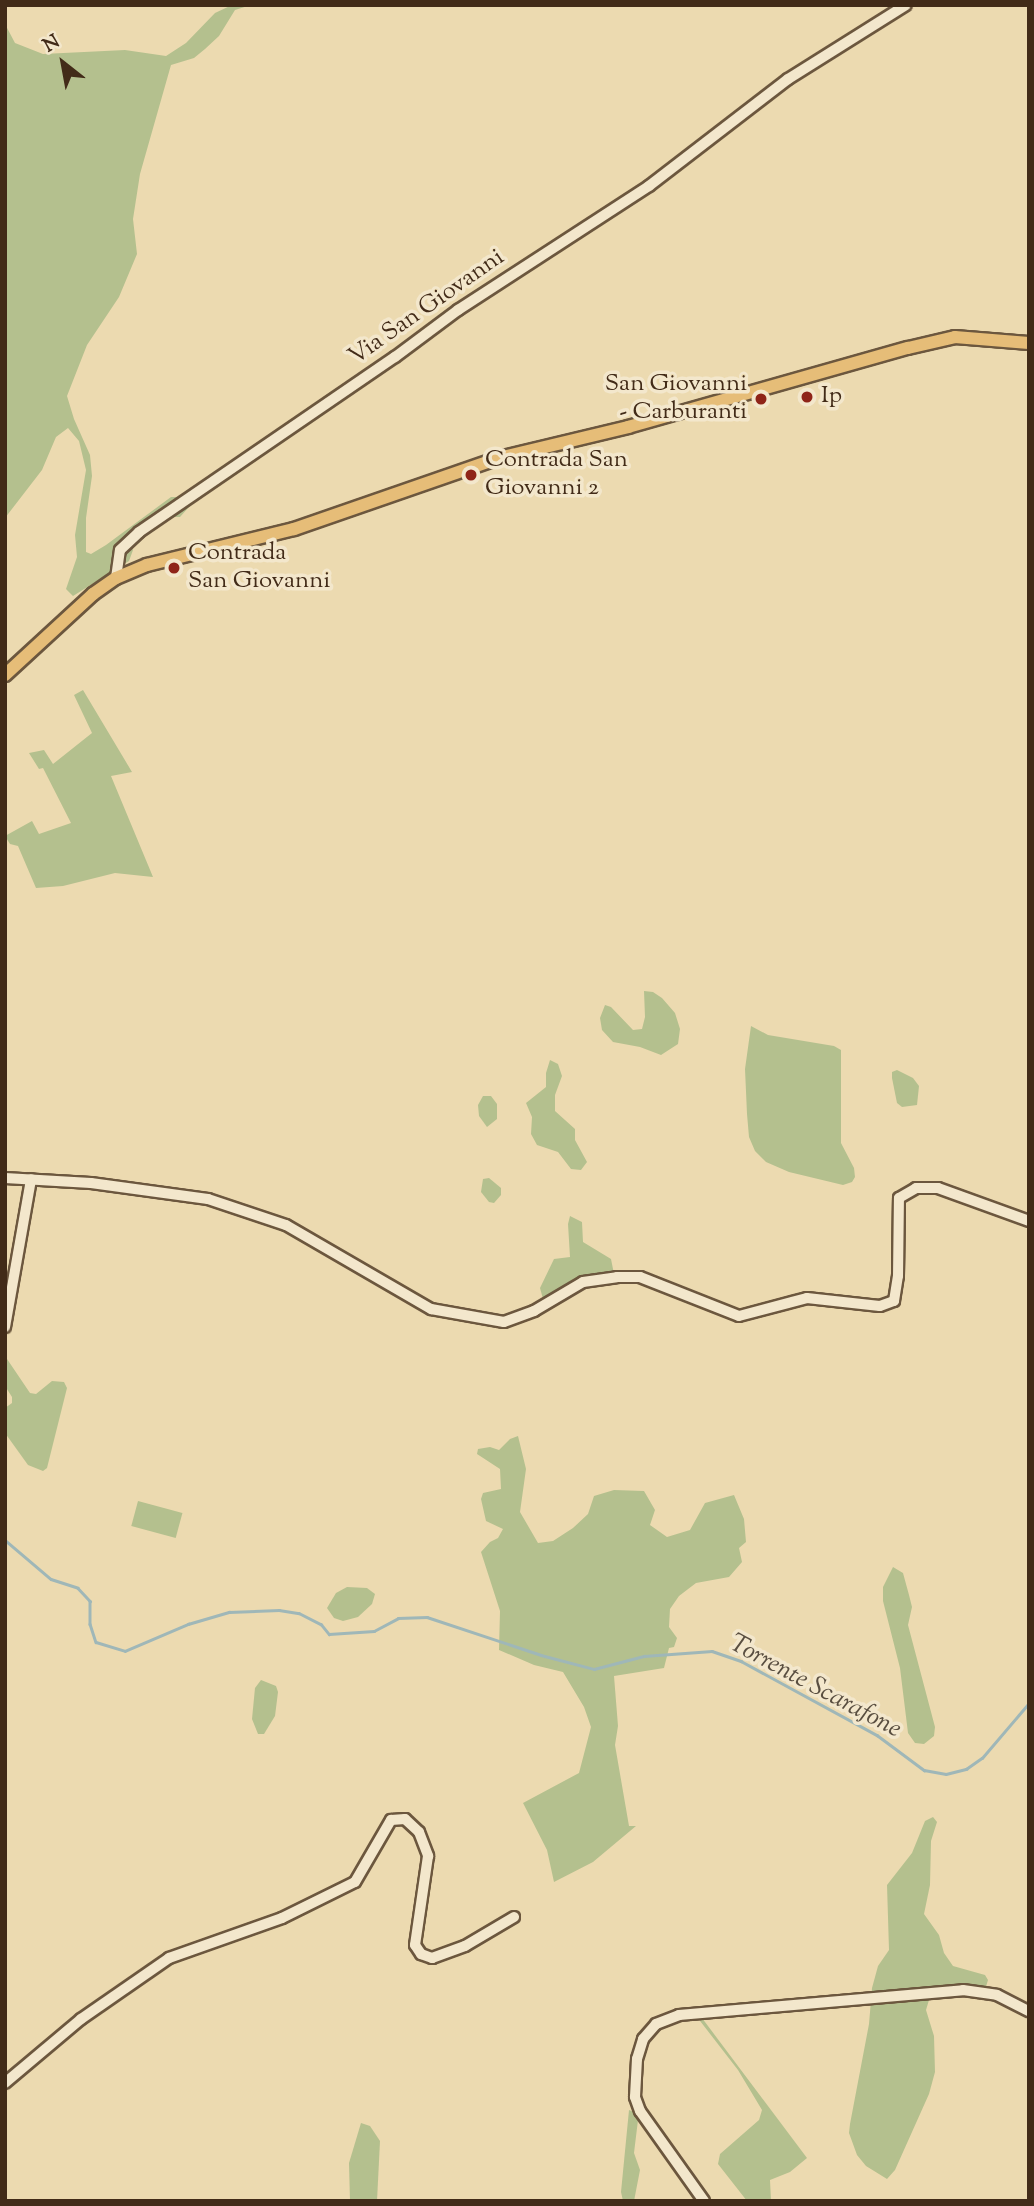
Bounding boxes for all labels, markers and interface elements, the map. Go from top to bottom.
north arrow [28,28,98,98]
text: N [38,29,65,60]
street label: Via San Giovanni [344,244,510,372]
place label: San Giovanni - Carburanti [605,371,747,427]
place label: Ip [821,383,842,411]
marker: Ip [799,389,815,405]
marker: San Giovanni - Carburanti [753,391,769,407]
place label: Contrada San Giovanni 2 [485,447,628,503]
marker: Contrada San Giovanni 2 [463,467,479,483]
place label: Contrada San Giovanni [188,540,330,596]
marker: Contrada San Giovanni [166,560,182,576]
water label: Torrente Scarafone [724,1628,906,1746]

